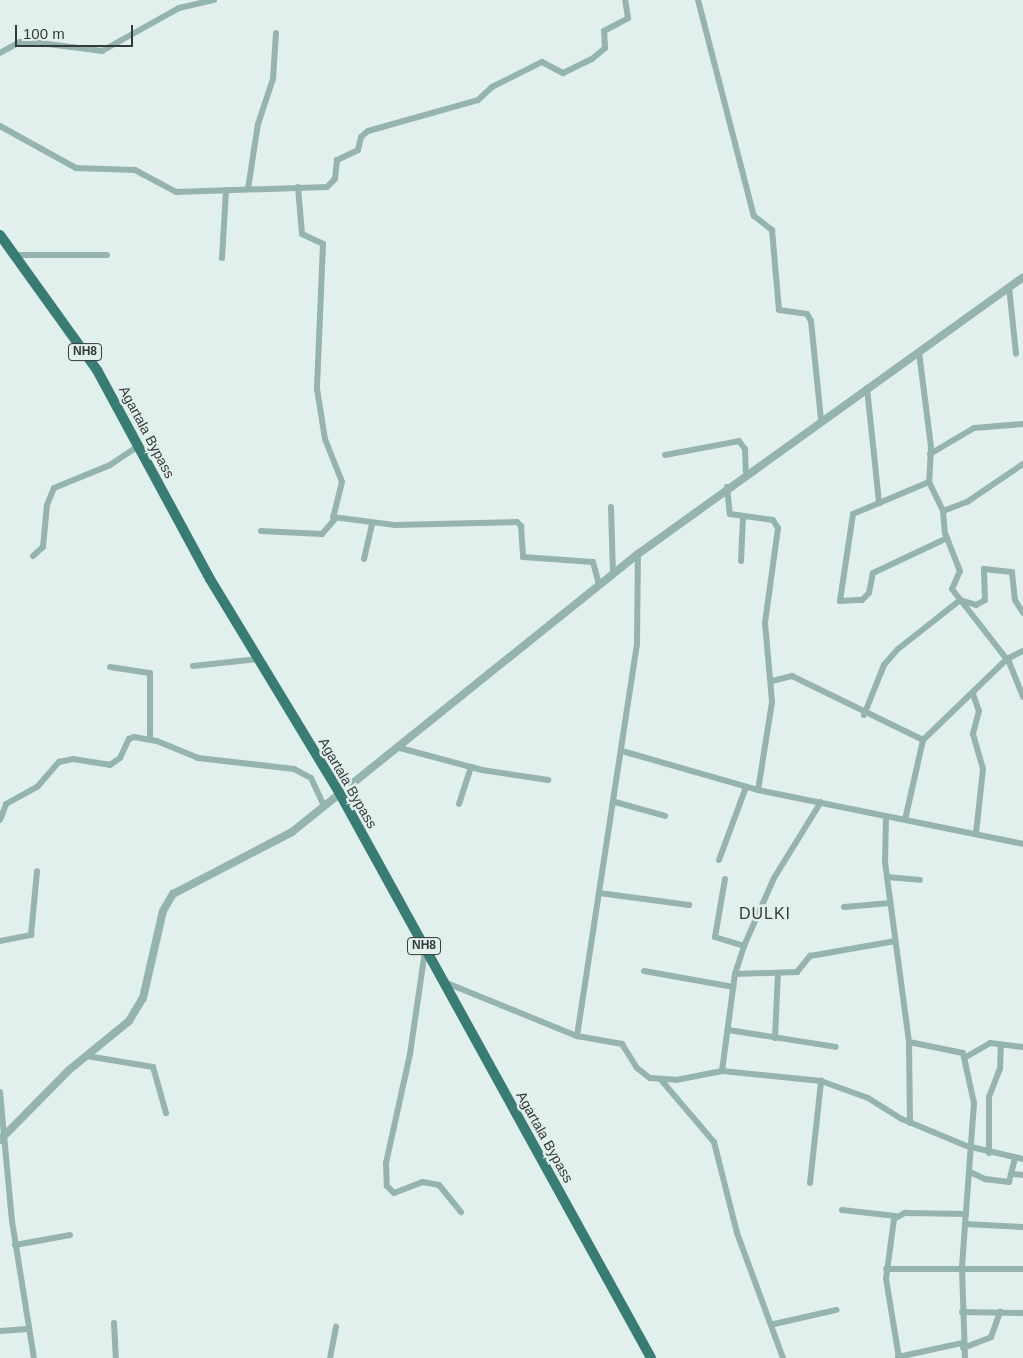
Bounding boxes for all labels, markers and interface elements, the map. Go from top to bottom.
scale bar [18,15,135,47]
text: 100 m [23,25,65,42]
road number: NH8 [68,342,102,362]
street label: Agartala Bypass [116,383,178,481]
street label: Agartala Bypass [315,735,381,831]
district label: DULKI [738,904,792,924]
road number: NH8 [406,936,442,956]
street label: Agartala Bypass [513,1088,577,1186]

